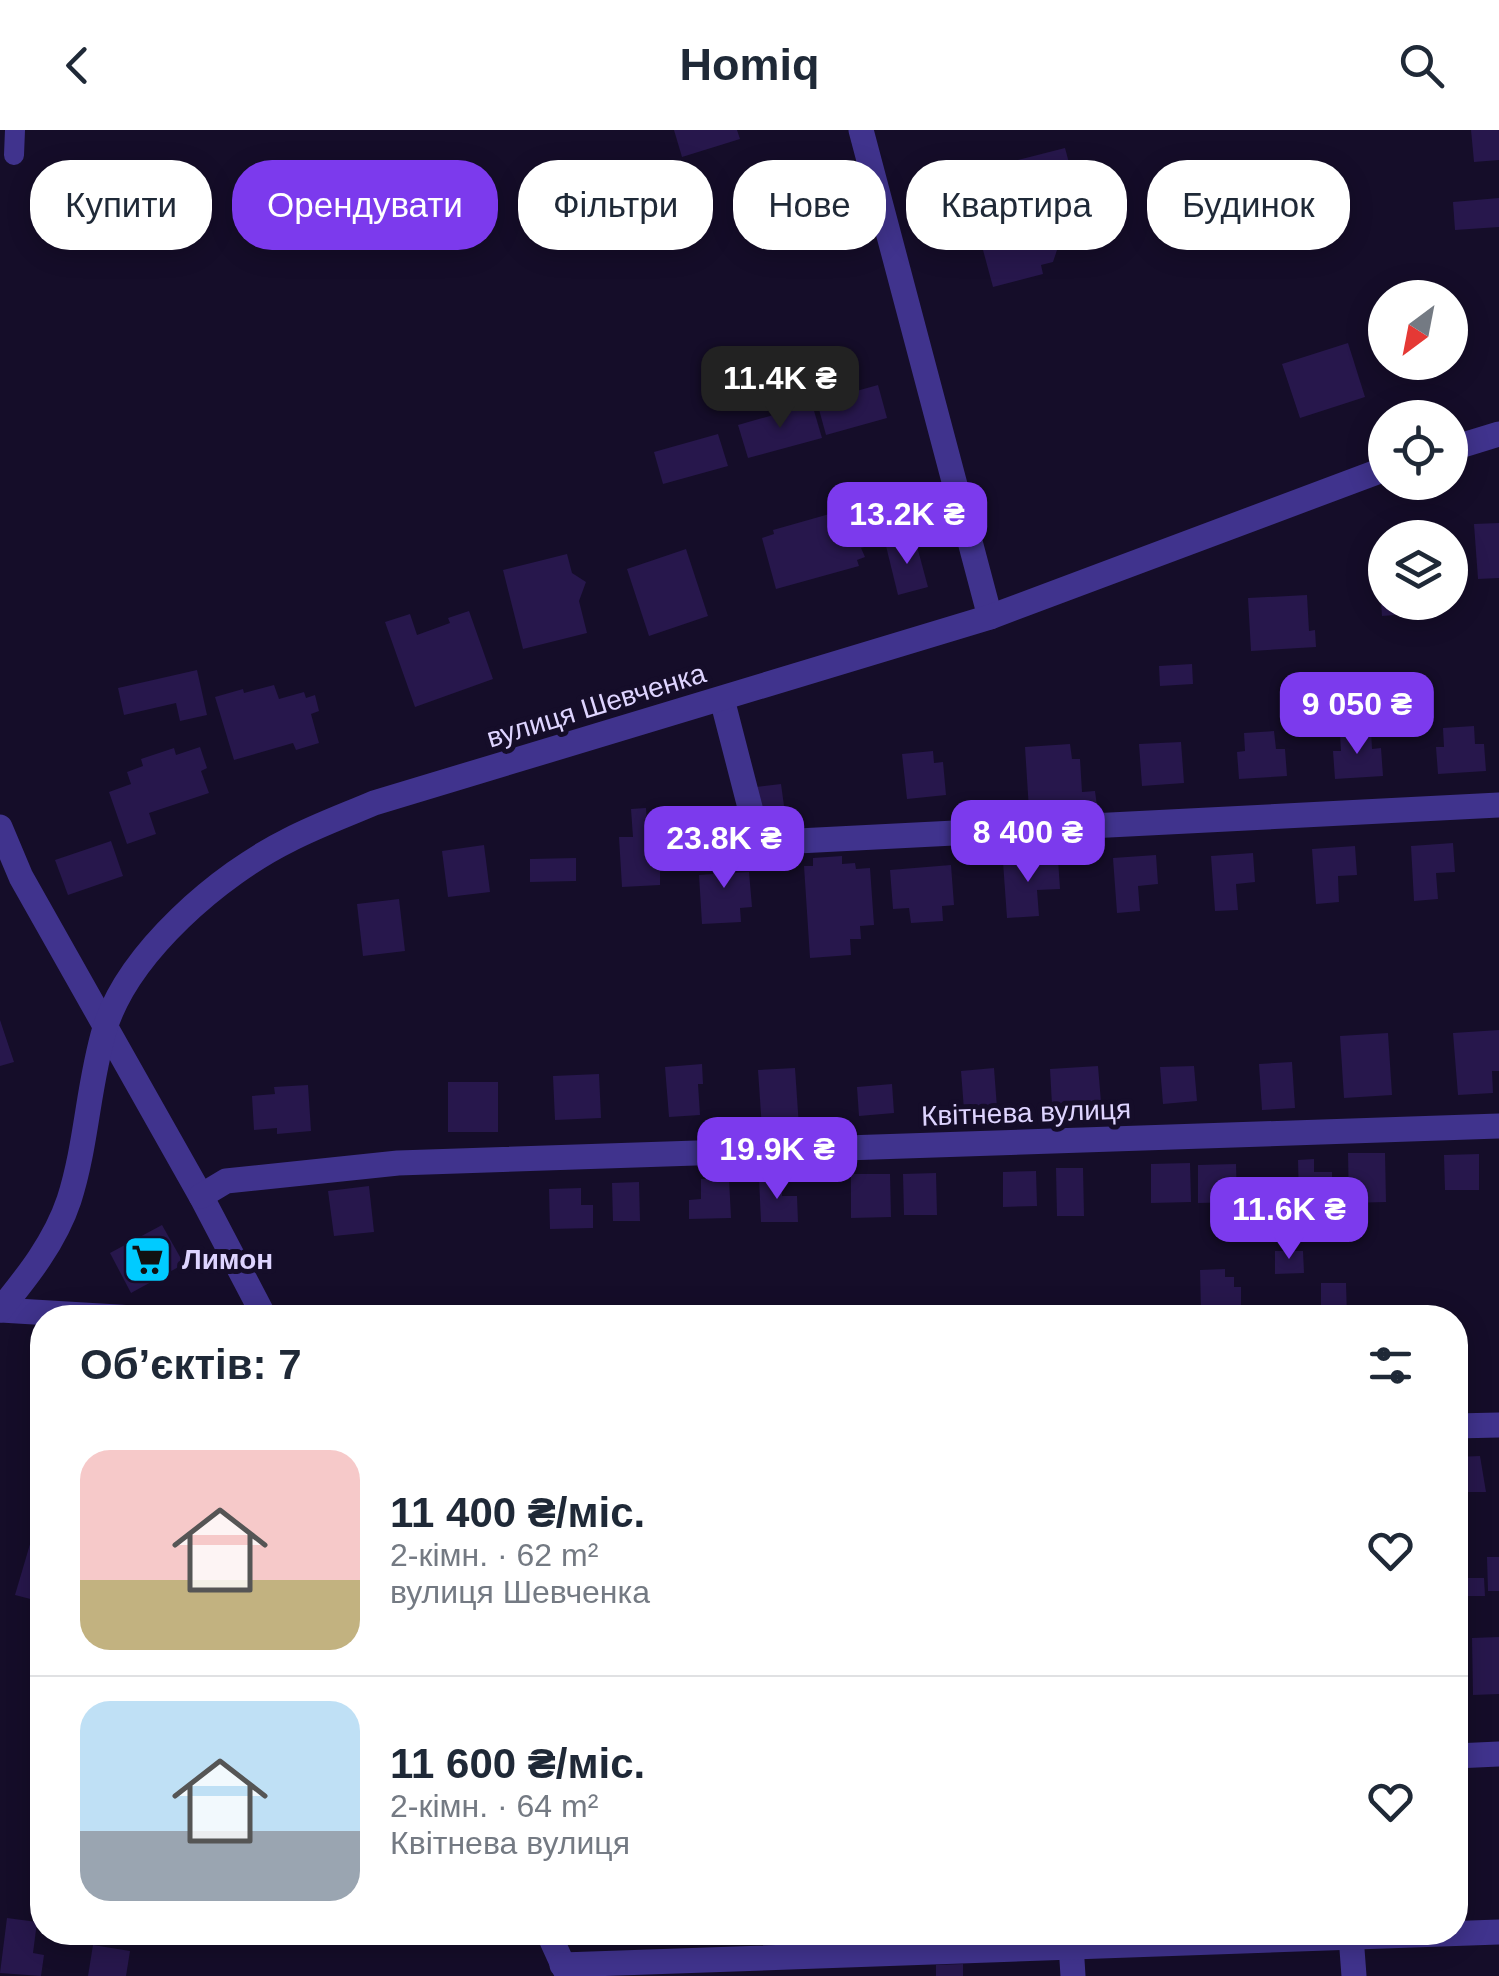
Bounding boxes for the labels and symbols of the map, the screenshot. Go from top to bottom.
north arrow [1368,280,1468,380]
pin: 11.4K ₴ [688,346,872,431]
pin: 13.2K ₴ [815,482,999,567]
street label: вулиця Шевченка [483,657,710,754]
pin: 9 050 ₴ [1265,672,1449,757]
pin: 8 400 ₴ [936,800,1120,885]
pin: 23.8K ₴ [632,806,816,891]
street label: Квітнева вулиця [921,1093,1131,1132]
pin: 19.9K ₴ [685,1117,869,1202]
pin: 11.6K ₴ [1197,1177,1381,1262]
supermarket icon: Лимон [121,1233,173,1285]
place label: Лимон [182,1244,273,1275]

